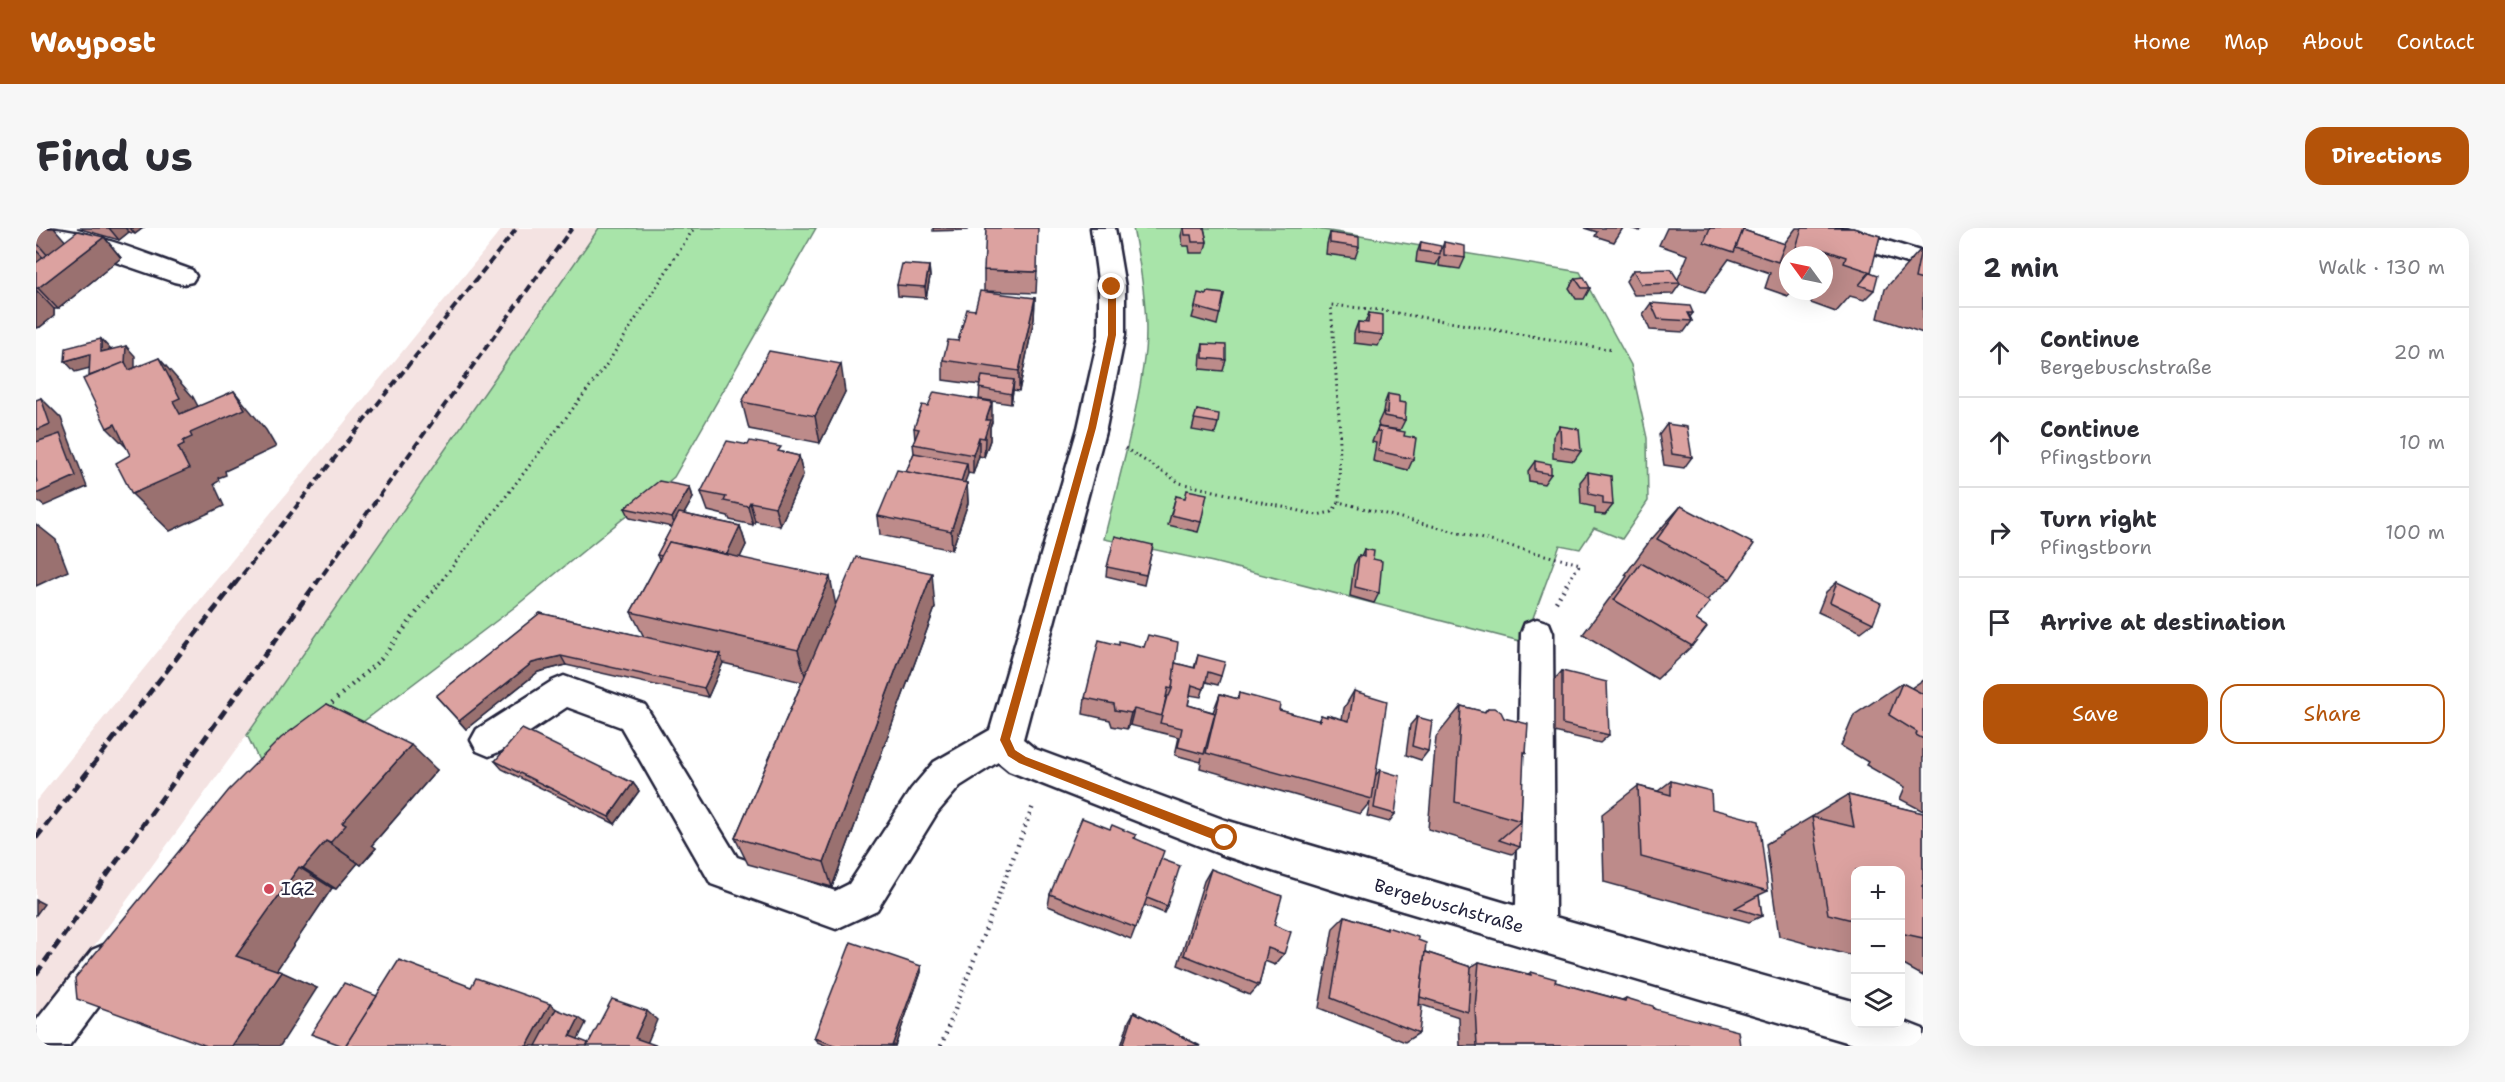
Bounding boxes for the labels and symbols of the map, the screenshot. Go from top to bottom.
north arrow [1779,246,1833,300]
route end [1098,273,1124,299]
route start [1211,824,1237,850]
street label: Bergebuschstraße [1371,873,1527,939]
place label: IGZ [281,877,315,901]
marker: IGZ [262,882,276,896]

